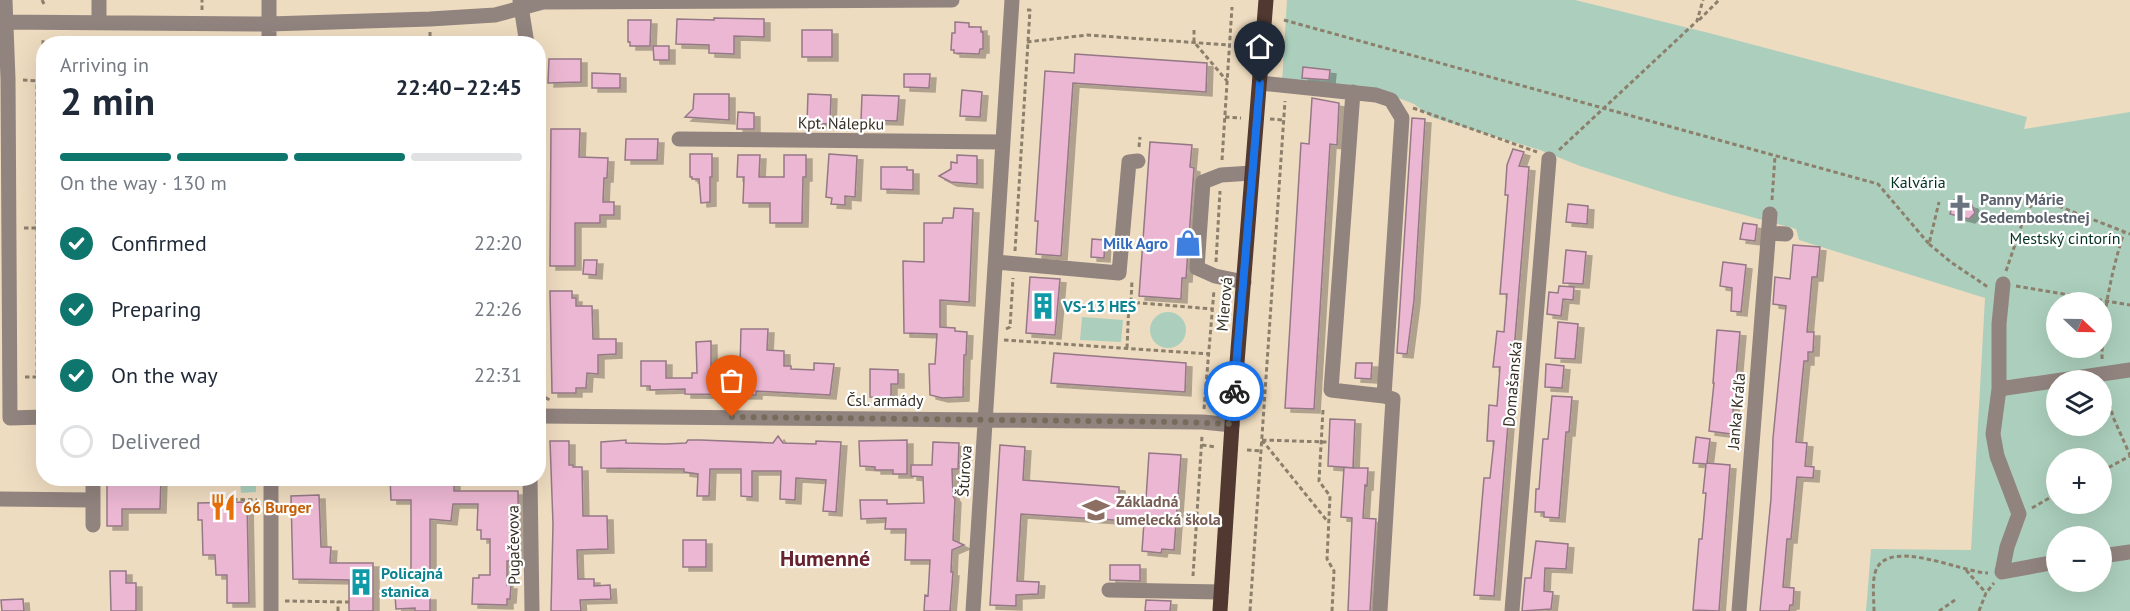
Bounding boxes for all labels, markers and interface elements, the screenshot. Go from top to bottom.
pin [1234,21,1285,83]
icon: home [1243,30,1276,63]
text: Arriving in [60,52,149,78]
text: 22:40–22:45 [396,73,522,101]
text: 2 min [60,75,155,126]
street label: Kpt. Nálepku [798,112,884,134]
text: On the way · 130 m [60,170,227,196]
park label: Kalvária [1890,172,1946,192]
place label: Panny Márie Sedembolestnej [1980,189,2090,227]
church icon: Panny Márie Sedembolestnej [1945,193,1975,223]
icon: check [60,227,93,260]
shop icon: Milk Agro [1173,228,1203,258]
park label: Mestský cintorín [2010,228,2120,248]
text: Confirmed [111,229,207,257]
text: 22:20 [474,230,522,256]
place label: Milk Agro [1103,233,1168,253]
street label: Mierová [1212,276,1236,332]
building icon: VS-13 HES [1028,291,1058,321]
north arrow [2046,292,2112,358]
map controls [2046,292,2112,592]
icon: check [60,293,93,326]
text: Preparing [111,295,201,323]
text: 22:26 [474,296,522,322]
place label: VS-13 HES [1062,296,1136,316]
street label: Domašanská [1498,340,1526,428]
pin [706,355,757,417]
icon: check [60,359,93,392]
text: On the way [111,361,218,389]
courier [1204,361,1264,421]
text: 22:31 [474,362,522,388]
icon: bag [715,364,748,397]
button: layers [2046,370,2112,436]
street label: Janka Kráľa [1723,372,1749,451]
icon: bike [1218,375,1251,408]
street label: Čsl. armády [846,390,924,410]
text: Delivered [111,427,201,455]
street label: Štúrova [952,444,976,498]
button: + [2046,448,2112,514]
place label: Základná umelecká škola [1116,491,1221,529]
restaurant icon: 66 Burger [208,492,238,522]
school or university icon: Základná umelecká škola [1081,495,1111,525]
place label: 66 Burger [243,497,312,517]
street label: Pugačevova [502,505,524,585]
button: − [2046,526,2112,592]
district label: Humenné [780,544,870,572]
place label: Policajná stanica [381,563,443,601]
building icon: Policajná stanica [346,567,376,597]

